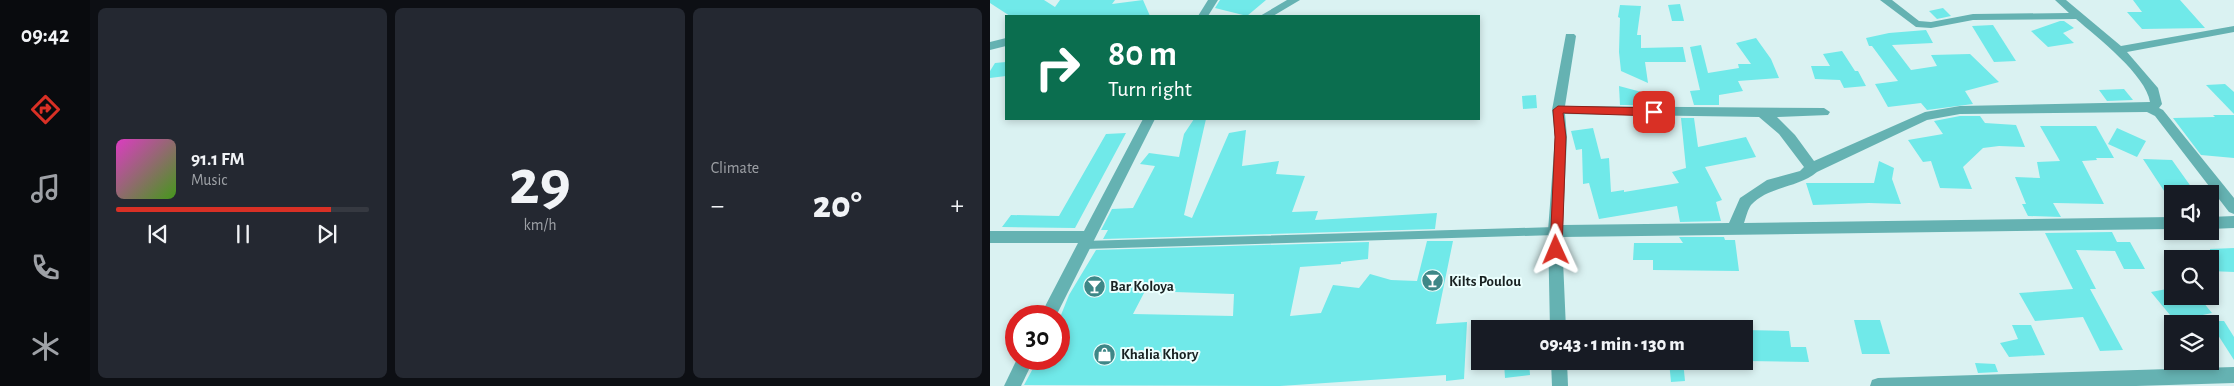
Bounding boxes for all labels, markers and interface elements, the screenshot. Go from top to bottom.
text: 09:42 [21,24,69,46]
icon: right [1025,35,1090,100]
text: 80 m [1108,37,1177,72]
text: Turn right [1108,78,1192,100]
pin [1633,91,1675,133]
icon: directions [28,92,63,127]
icon: arrive [1640,98,1668,126]
text: 91.1 FM [191,150,245,169]
text: 29 [509,151,571,216]
text: Climate [711,160,759,176]
icon: music [28,171,63,206]
text: Music [191,172,227,188]
map controls [2164,185,2219,370]
button: sound [2164,185,2219,240]
text: 20° [813,187,862,225]
text: − [711,192,724,220]
text: + [951,192,964,220]
text: km/h [523,217,557,233]
icon: previous [144,220,172,248]
icon: pause [229,220,257,248]
icon: next [313,220,341,248]
position arrow [1529,223,1581,275]
icon: phone [28,250,63,285]
button: search [2164,250,2219,305]
bar icon: Kilts Poulou [1421,269,1445,293]
bar icon: Bar Koloya [1082,274,1106,298]
place label: Kilts Poulou [1449,274,1521,289]
place label: Bar Koloya [1110,279,1174,294]
speed limit sign: 30 [1005,305,1070,370]
button: layers [2164,315,2219,370]
icon: climate [28,329,63,364]
text: 09:43 · 1 min · 130 m [1539,335,1685,354]
shop icon: Khalia Khory [1093,342,1117,366]
place label: Khalia Khory [1121,347,1199,362]

